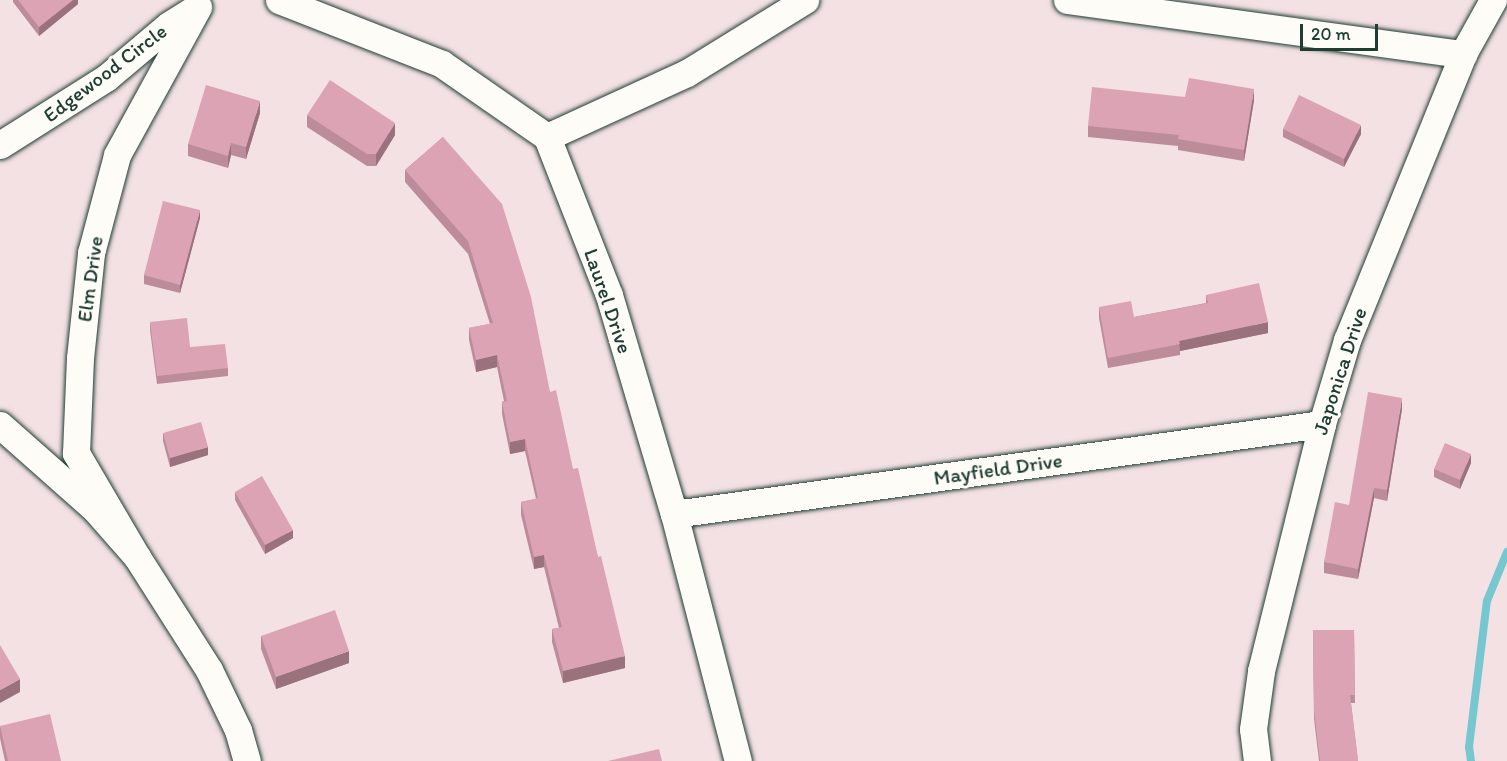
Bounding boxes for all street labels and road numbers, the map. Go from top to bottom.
street label: Edgewood Circle [38,18,172,128]
street label: Elm Drive [72,234,108,324]
street label: Laurel Drive [578,245,638,357]
street label: Japonica Drive [1308,304,1372,438]
street label: Mayfield Drive [932,447,1064,491]

